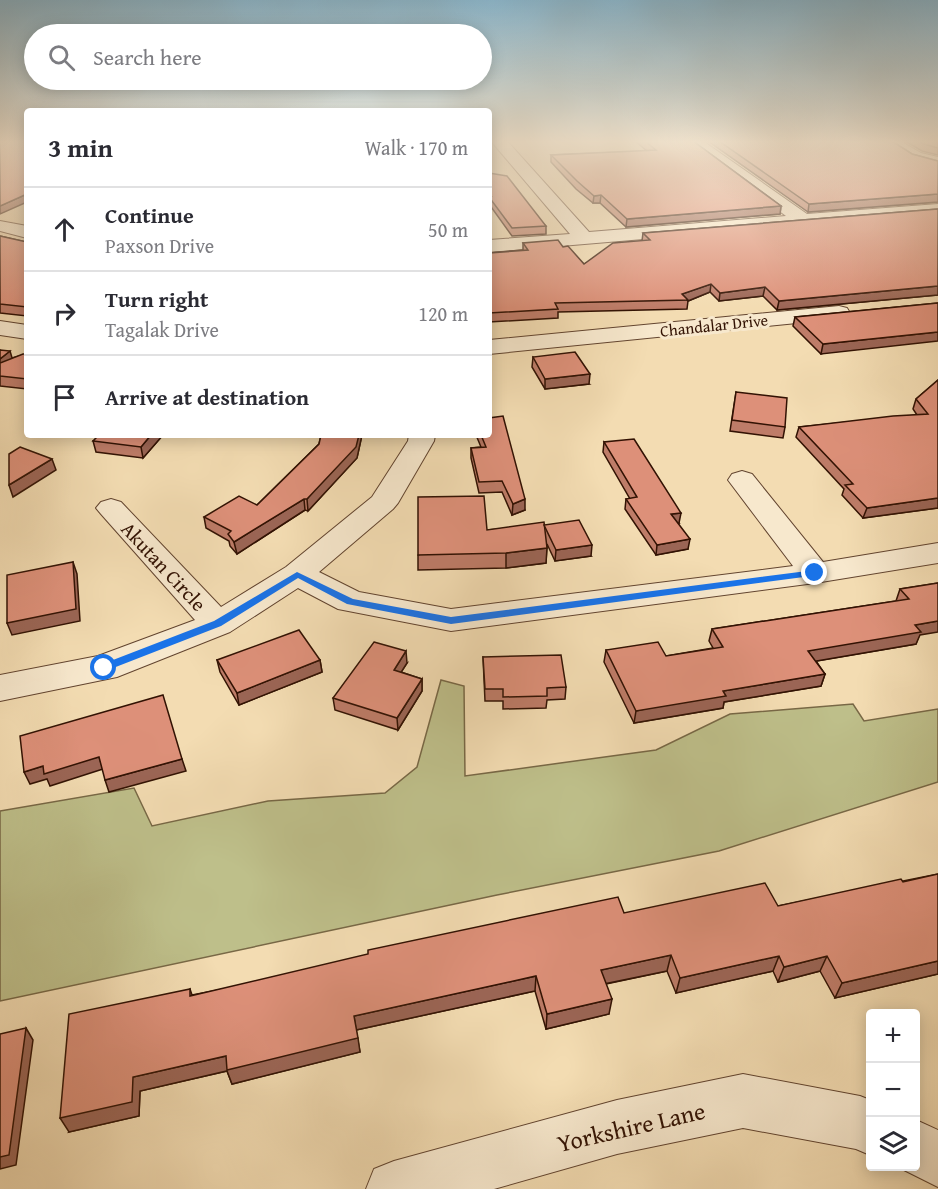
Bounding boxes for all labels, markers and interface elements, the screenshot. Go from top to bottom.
search box [24,24,492,90]
icon: search [45,41,78,74]
text: Search here [93,41,202,73]
text: 3 min [48,128,113,167]
text: Walk · 170 m [365,133,468,162]
text: Continue [105,199,194,231]
icon: ahead [48,213,81,246]
text: 50 m [428,215,468,244]
text: Paxson Drive [105,231,214,260]
text: Turn right [105,283,208,315]
icon: right [48,297,81,330]
text: 120 m [418,299,468,328]
street label: Chandalar Drive [659,307,769,343]
text: Tagalak Drive [105,315,219,344]
icon: arrive [48,381,81,414]
text: Arrive at destination [105,381,309,413]
street label: Akutan Circle [115,515,213,617]
route end [801,559,827,585]
route start [90,654,116,680]
map controls [866,1009,920,1171]
button: + [866,1009,920,1063]
button: − [866,1063,920,1117]
street label: Yorkshire Lane [554,1093,708,1161]
button: layers [866,1117,920,1171]

